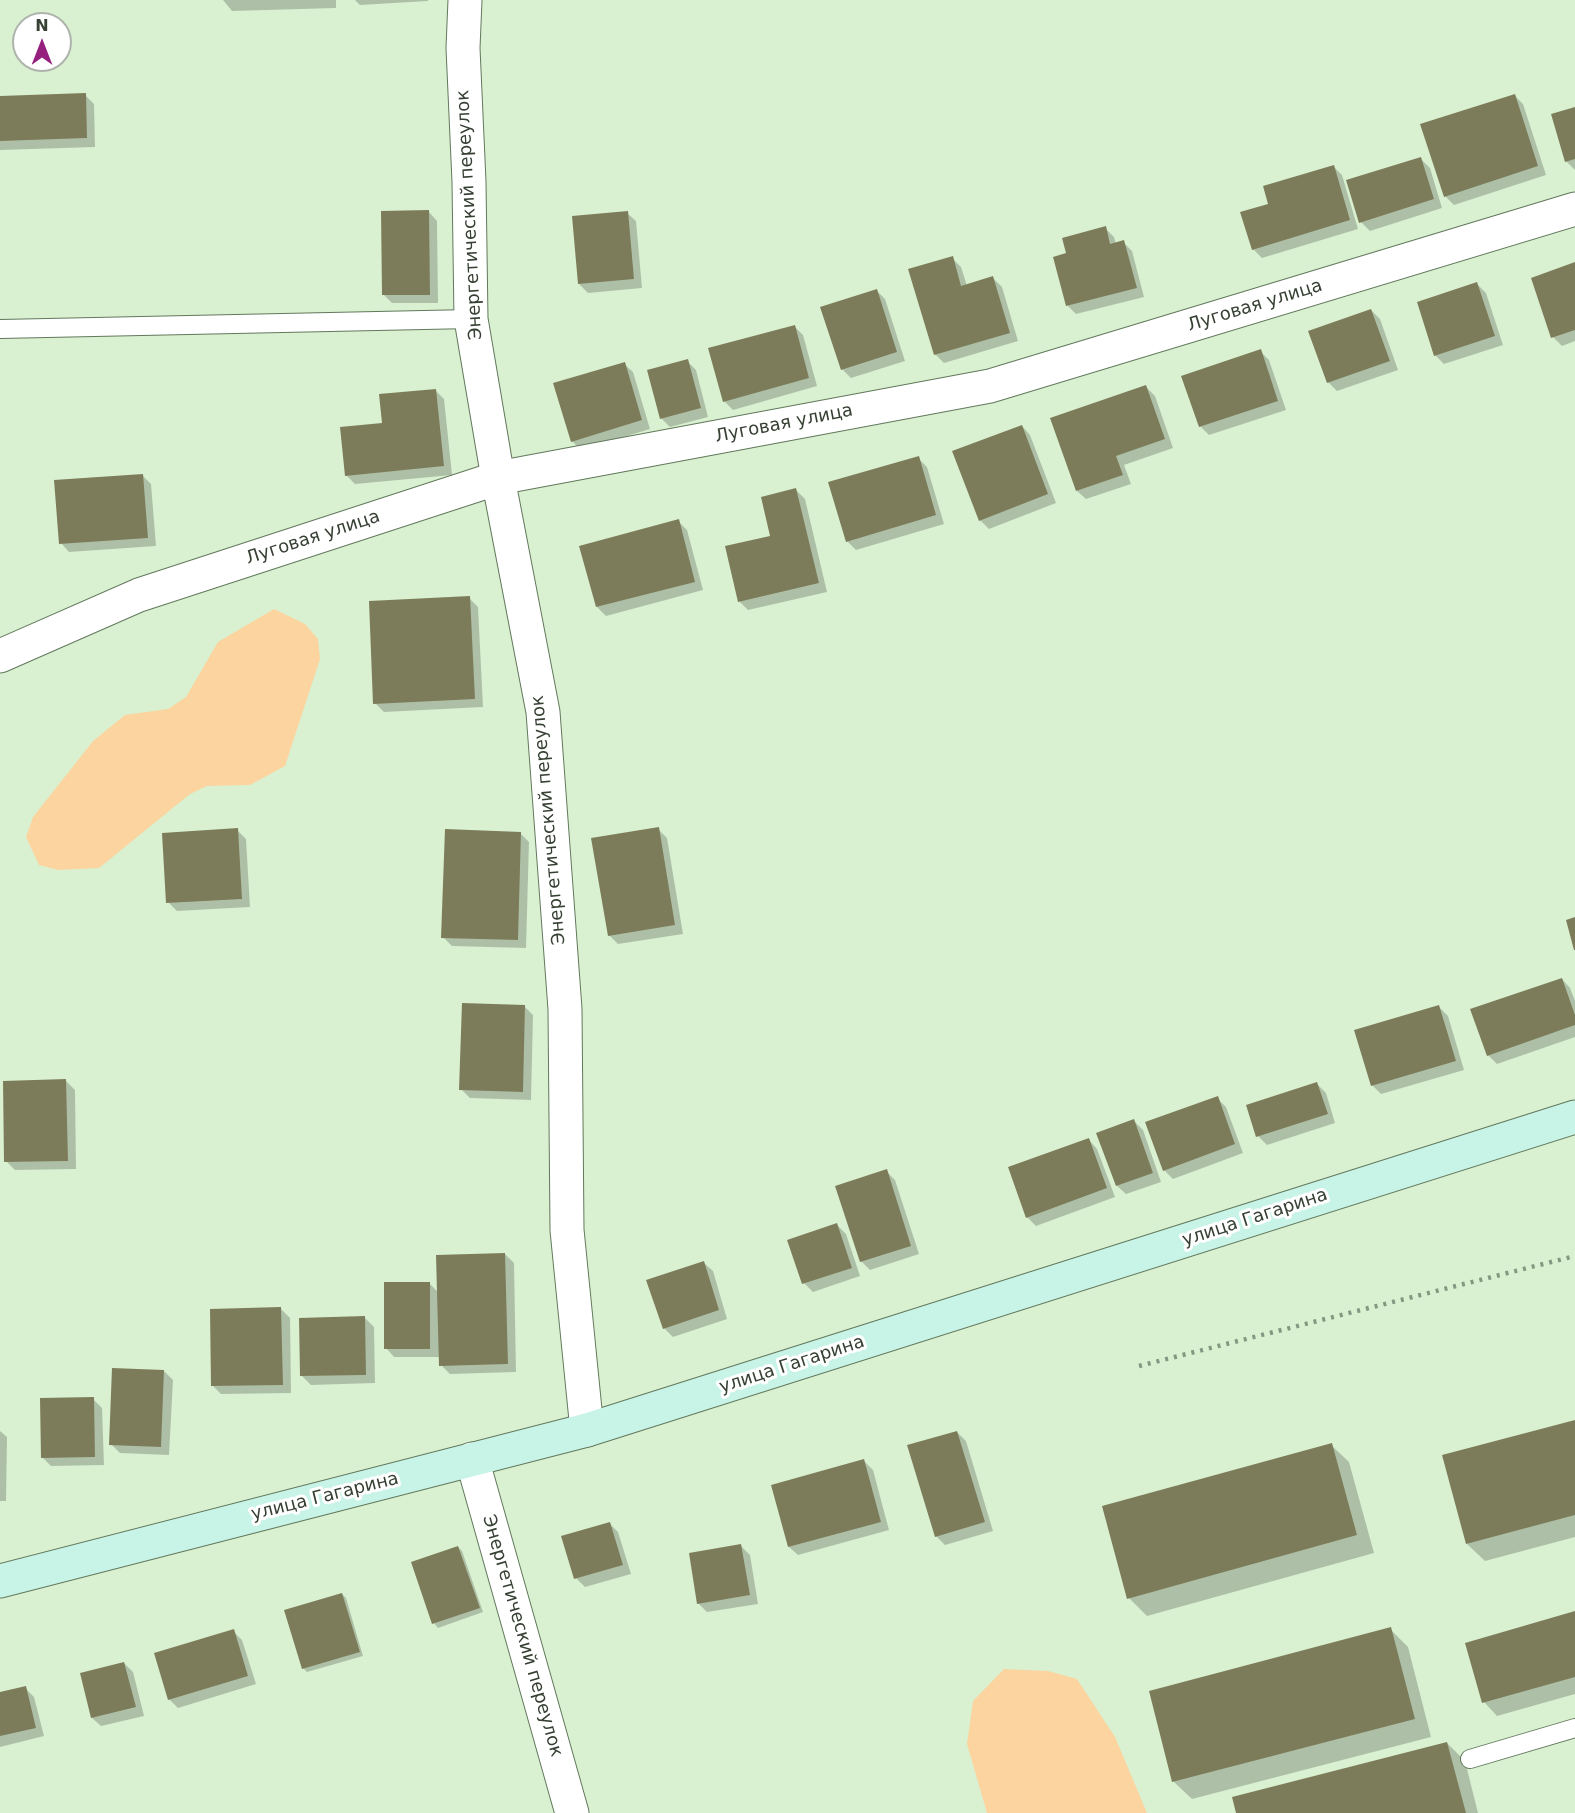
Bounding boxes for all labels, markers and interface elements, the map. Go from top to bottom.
north arrow [12,12,72,72]
text: N [35,16,49,35]
street label: Энергетический переулок [453,89,487,341]
street label: Луговая улица [1185,275,1325,337]
street label: Луговая улица [713,400,855,448]
street label: Луговая улица [243,506,383,570]
street label: Энергетический переулок [527,694,571,946]
street label: улица Гагарина [1180,1184,1330,1252]
street label: улица Гагарина [717,1331,867,1399]
street label: улица Гагарина [249,1468,401,1526]
street label: Энергетический переулок [477,1513,567,1759]

